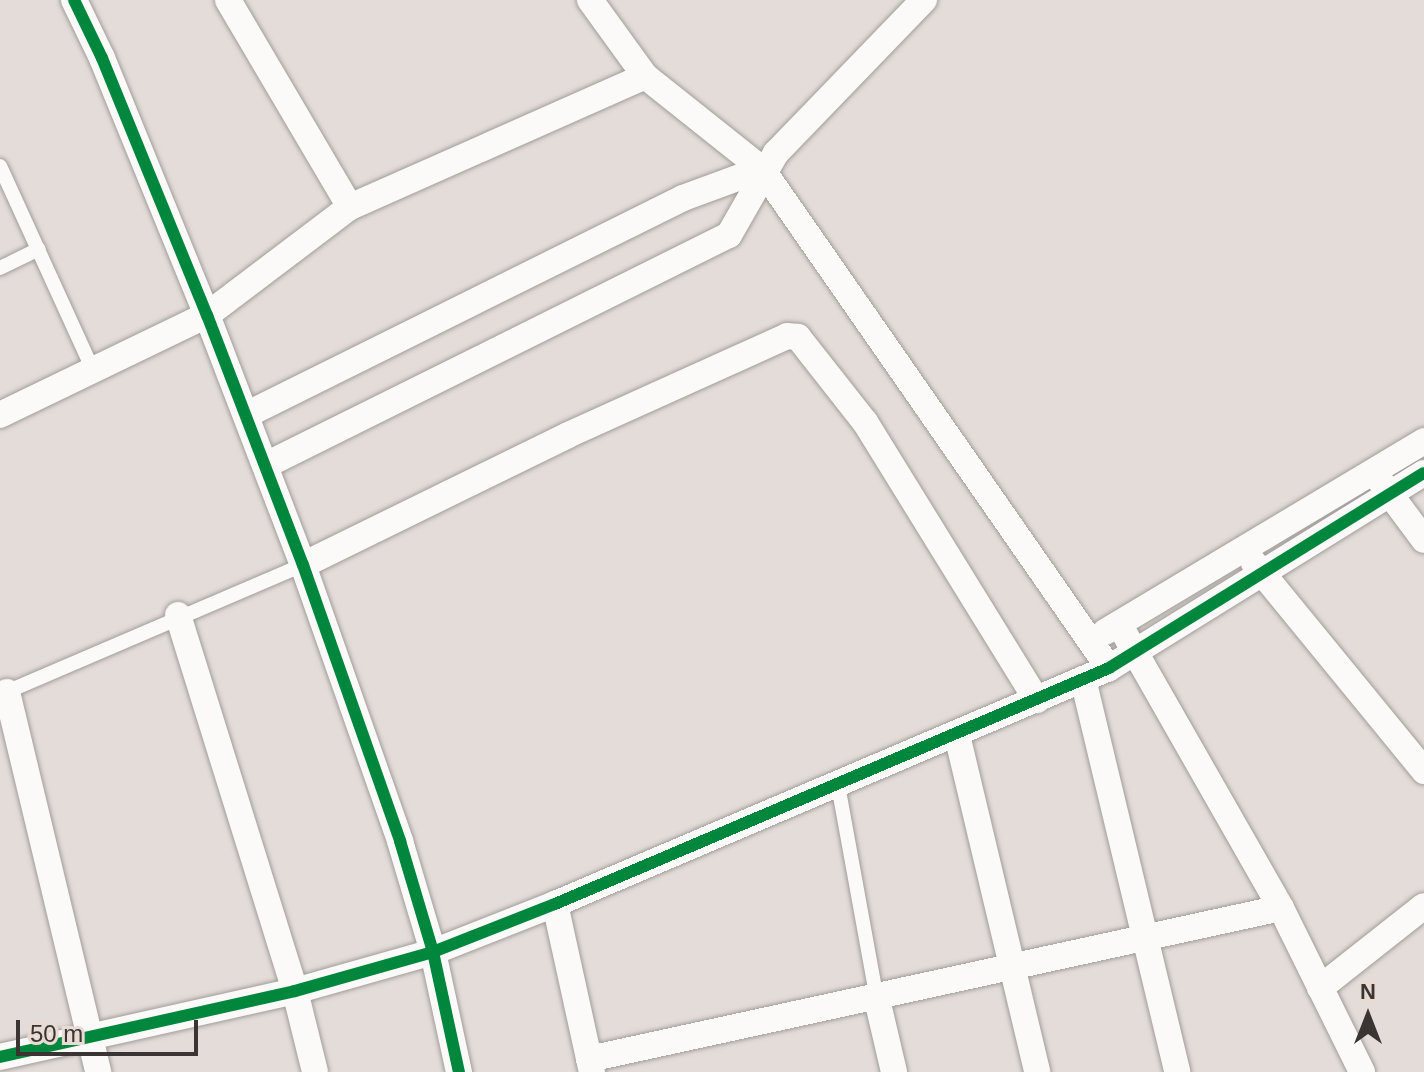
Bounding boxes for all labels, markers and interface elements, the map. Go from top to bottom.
north arrow [1328,976,1408,1056]
text: N [1360,979,1376,1004]
scale bar [20,1004,202,1054]
text: 50 m [30,1020,83,1047]

